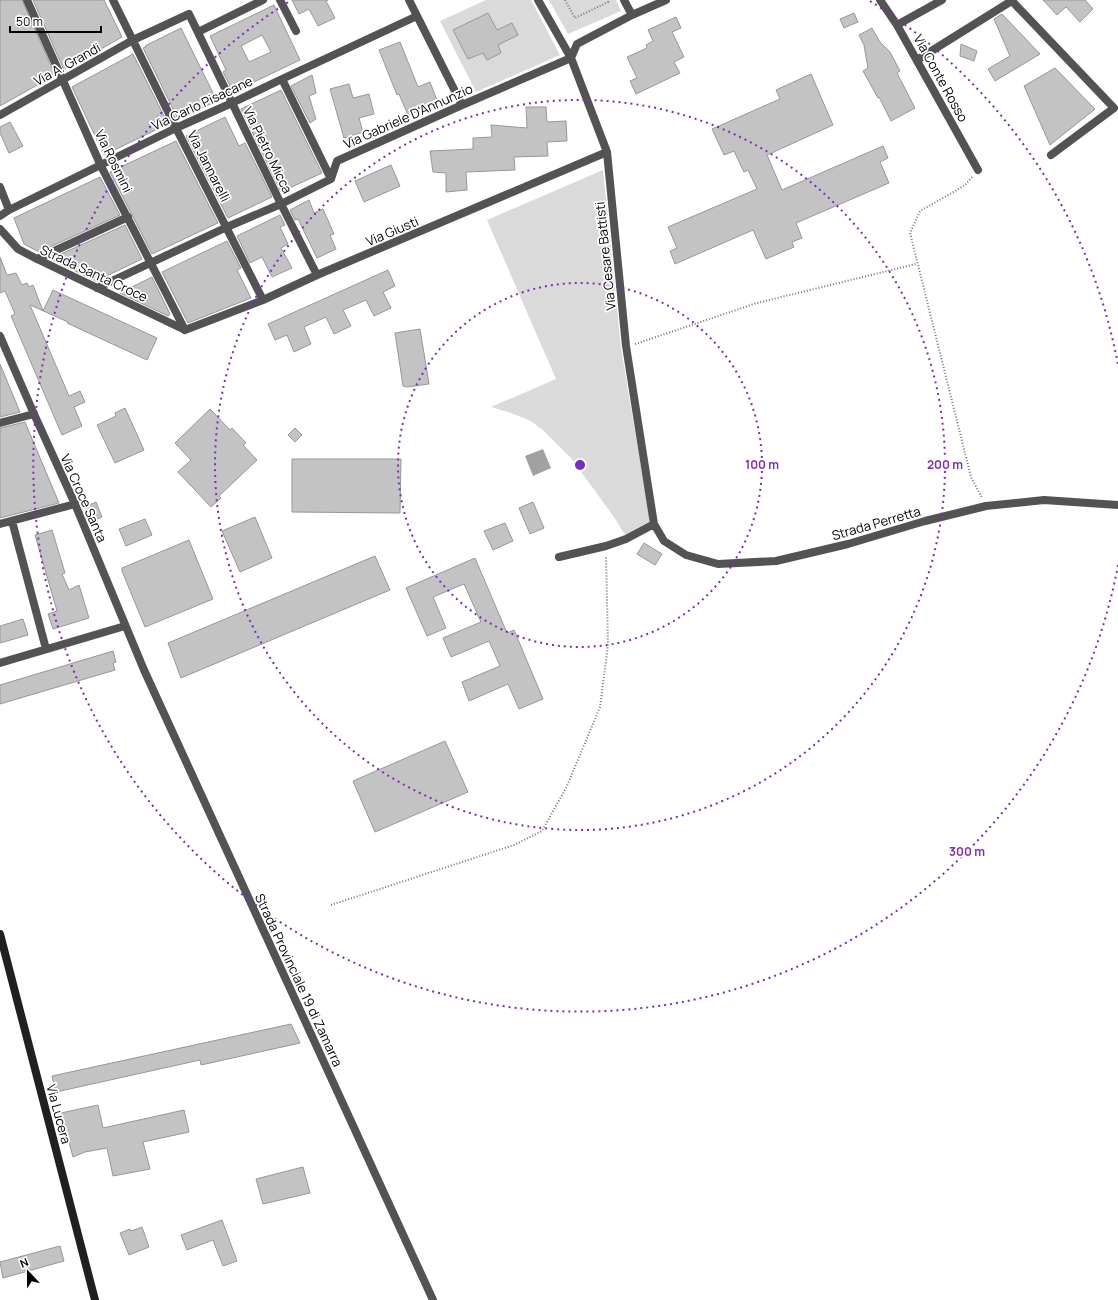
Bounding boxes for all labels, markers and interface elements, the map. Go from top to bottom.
scale bar [10,8,101,34]
text: 50 m [16,13,43,30]
street label: Via Conte Rosso [910,31,973,125]
street label: Via A. Grandi [30,38,104,90]
street label: Via Carlo Pisacane [149,72,256,134]
street label: Via Gabriele D'Annunzio [340,79,476,153]
street label: Via Pietro Micca [239,104,297,196]
street label: Via Rosmini [91,127,137,195]
street label: Via Jannarelli [183,127,235,205]
street label: Via Cesare Battisti [590,201,620,311]
street label: Via Giusti [363,212,421,250]
street label: Strada Santa Croce [37,240,151,306]
street label: Via Croce Santa [57,451,111,545]
text: 100 m [745,456,779,473]
text: 200 m [927,456,963,473]
centre of rings [573,458,587,472]
street label: Strada Perretta [830,502,922,544]
text: 300 m [949,843,985,860]
street label: Strada Provinciale 19 di Zamarra [251,891,347,1069]
street label: Via Lucera [42,1082,76,1146]
north arrow [8,1252,48,1292]
text: N [18,1254,31,1271]

